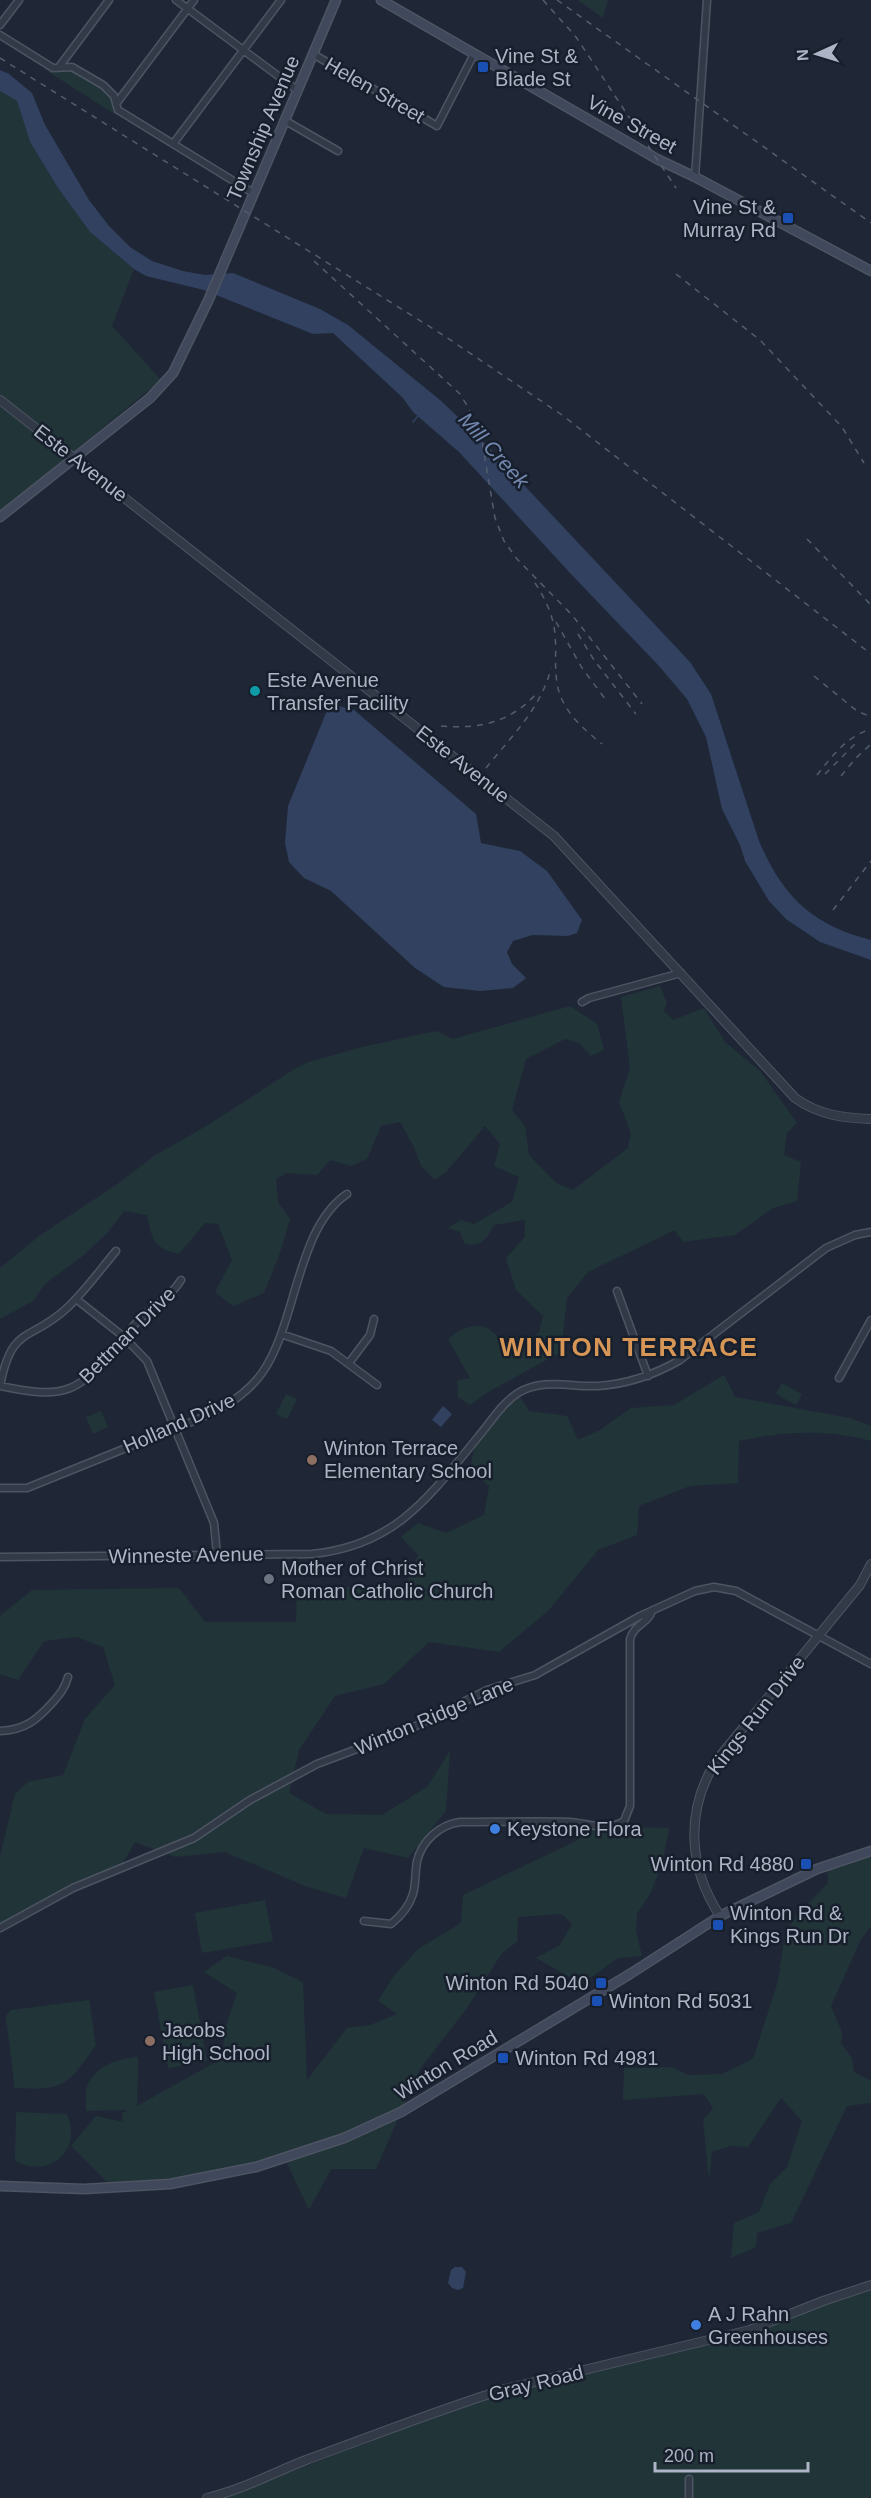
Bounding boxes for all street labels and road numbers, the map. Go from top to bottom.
street label: Township Avenue [223,52,303,204]
street label: Helen Street [321,53,429,128]
street label: Vine Street [584,90,681,158]
street label: Este Avenue [30,420,132,506]
street label: Este Avenue [412,721,514,807]
street label: Bettman Drive [74,1282,180,1388]
street label: Holland Drive [120,1389,238,1457]
street label: Winneste Avenue [108,1543,264,1567]
street label: Kings Run Drive [703,1651,809,1779]
street label: Winton Ridge Lane [351,1673,517,1759]
street label: Winton Road [391,2026,501,2104]
street label: Gray Road [486,2361,586,2405]

